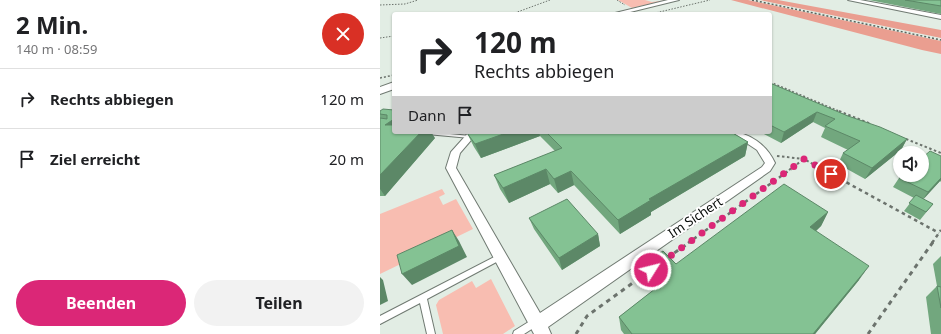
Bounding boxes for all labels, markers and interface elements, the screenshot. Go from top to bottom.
text: 2 Min. [16,8,88,41]
button: close [322,13,364,55]
text: 120 m [474,23,557,61]
icon: right [408,28,460,80]
text: 140 m · 08:59 [16,40,97,58]
text: Rechts abbiegen [474,59,614,83]
icon: right [16,88,38,110]
text: Rechts abbiegen [50,89,174,109]
text: 120 m [320,89,364,109]
icon: arrive [454,104,476,126]
text: Dann [408,105,446,125]
map controls [893,146,929,182]
button: sound [893,146,929,182]
icon: arrive [16,148,38,170]
text: Ziel erreicht [50,149,140,169]
text: 20 m [329,149,364,169]
pin [814,157,848,191]
icon: arrive [820,163,842,185]
street label: Im Sichert [664,192,726,242]
position arrow [630,249,672,291]
button: Beenden [16,280,186,326]
button: Teilen [194,280,364,326]

